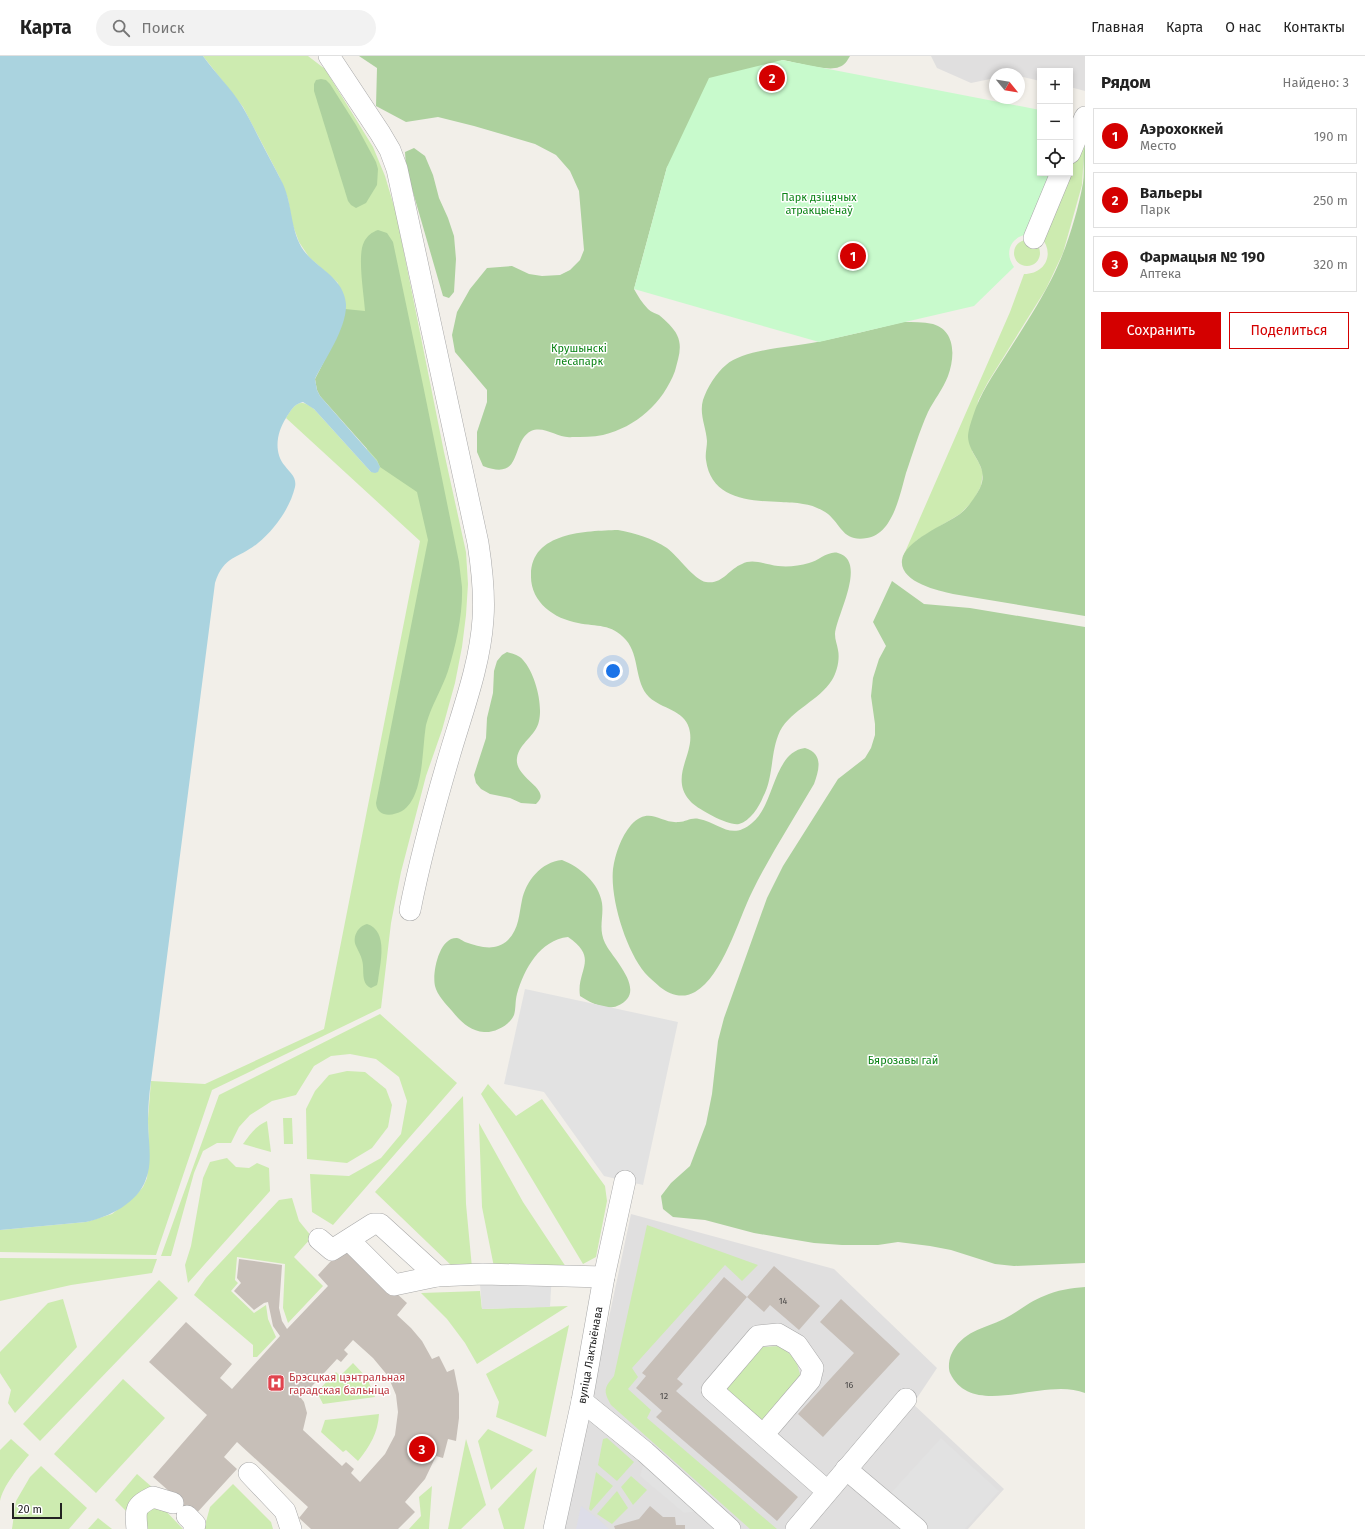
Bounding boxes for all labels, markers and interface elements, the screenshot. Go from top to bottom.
search box [96,10,376,46]
text: Карта [20,16,72,39]
icon: search [110,17,132,39]
text: Поиск [142,19,184,37]
text: Главная [1091,19,1144,36]
text: Карта [1166,19,1203,36]
text: О нас [1225,19,1261,36]
text: Контакты [1283,19,1345,36]
pin: 2 [759,63,785,93]
north arrow [989,68,1025,104]
map controls [1037,68,1073,176]
button: + [1037,68,1073,104]
text: Рядом [1101,72,1151,93]
text: Найдено: 3 [1283,75,1349,90]
button: − [1037,104,1073,140]
text: Аэрохоккей [1140,120,1223,138]
text: 1 [1112,129,1118,144]
text: 190 m [1314,129,1348,144]
text: Место [1140,138,1177,153]
button: locate [1037,140,1073,176]
text: Вальеры [1140,184,1203,202]
park label: Парк дзіцячых атракцыёнаў [781,191,857,217]
text: 2 [1112,193,1118,208]
text: 250 m [1313,193,1348,208]
text: Парк [1140,202,1170,217]
pin: 1 [840,241,866,271]
text: Фармацыя № 190 [1140,248,1265,266]
text: 3 [1112,257,1118,272]
text: 320 m [1313,257,1348,272]
text: Аптека [1140,266,1181,281]
button: Сохранить [1101,312,1221,349]
button: Поделиться [1229,312,1349,349]
park label: Крушынскі лесапарк [551,342,607,368]
your location [603,661,623,681]
park label: Бярозавы гай [868,1054,938,1067]
house number: 14 [779,1296,788,1306]
street label: вуліца Лактыёнава [576,1305,605,1405]
place label: Брэсцкая цэнтральная гарадская бальніца [289,1371,405,1397]
hospital icon: Брэсцкая цэнтральная гарадская бальніца [266,1373,286,1393]
house number: 16 [845,1380,854,1390]
house number: 12 [660,1391,668,1401]
pin: 3 [409,1434,435,1464]
scale bar [12,1501,62,1520]
text: 20 m [18,1503,42,1516]

